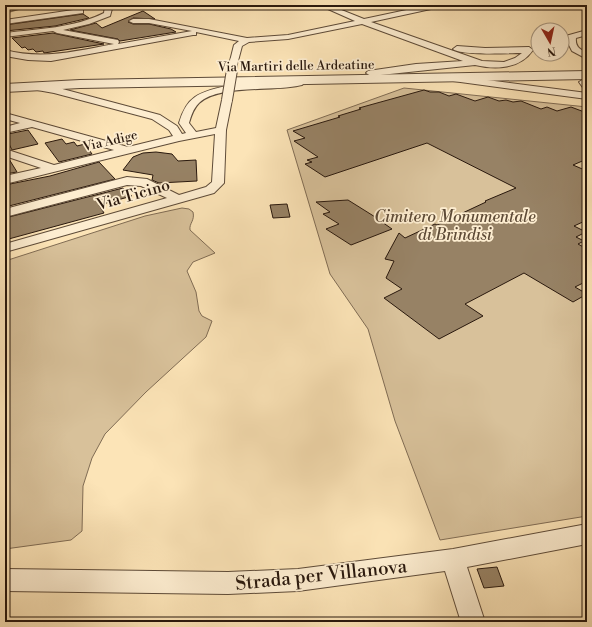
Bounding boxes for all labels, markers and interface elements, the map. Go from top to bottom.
north arrow [530,22,570,62]
text: N [546,43,557,59]
street label: Via Martiri delle Ardeatine [216,57,375,75]
street label: Via Adige [80,127,140,155]
street label: Via Ticino [93,175,172,215]
park label: Cimitero Monumentale di Brindisi [374,207,536,245]
street label: Strada per Villanova [234,554,409,596]

